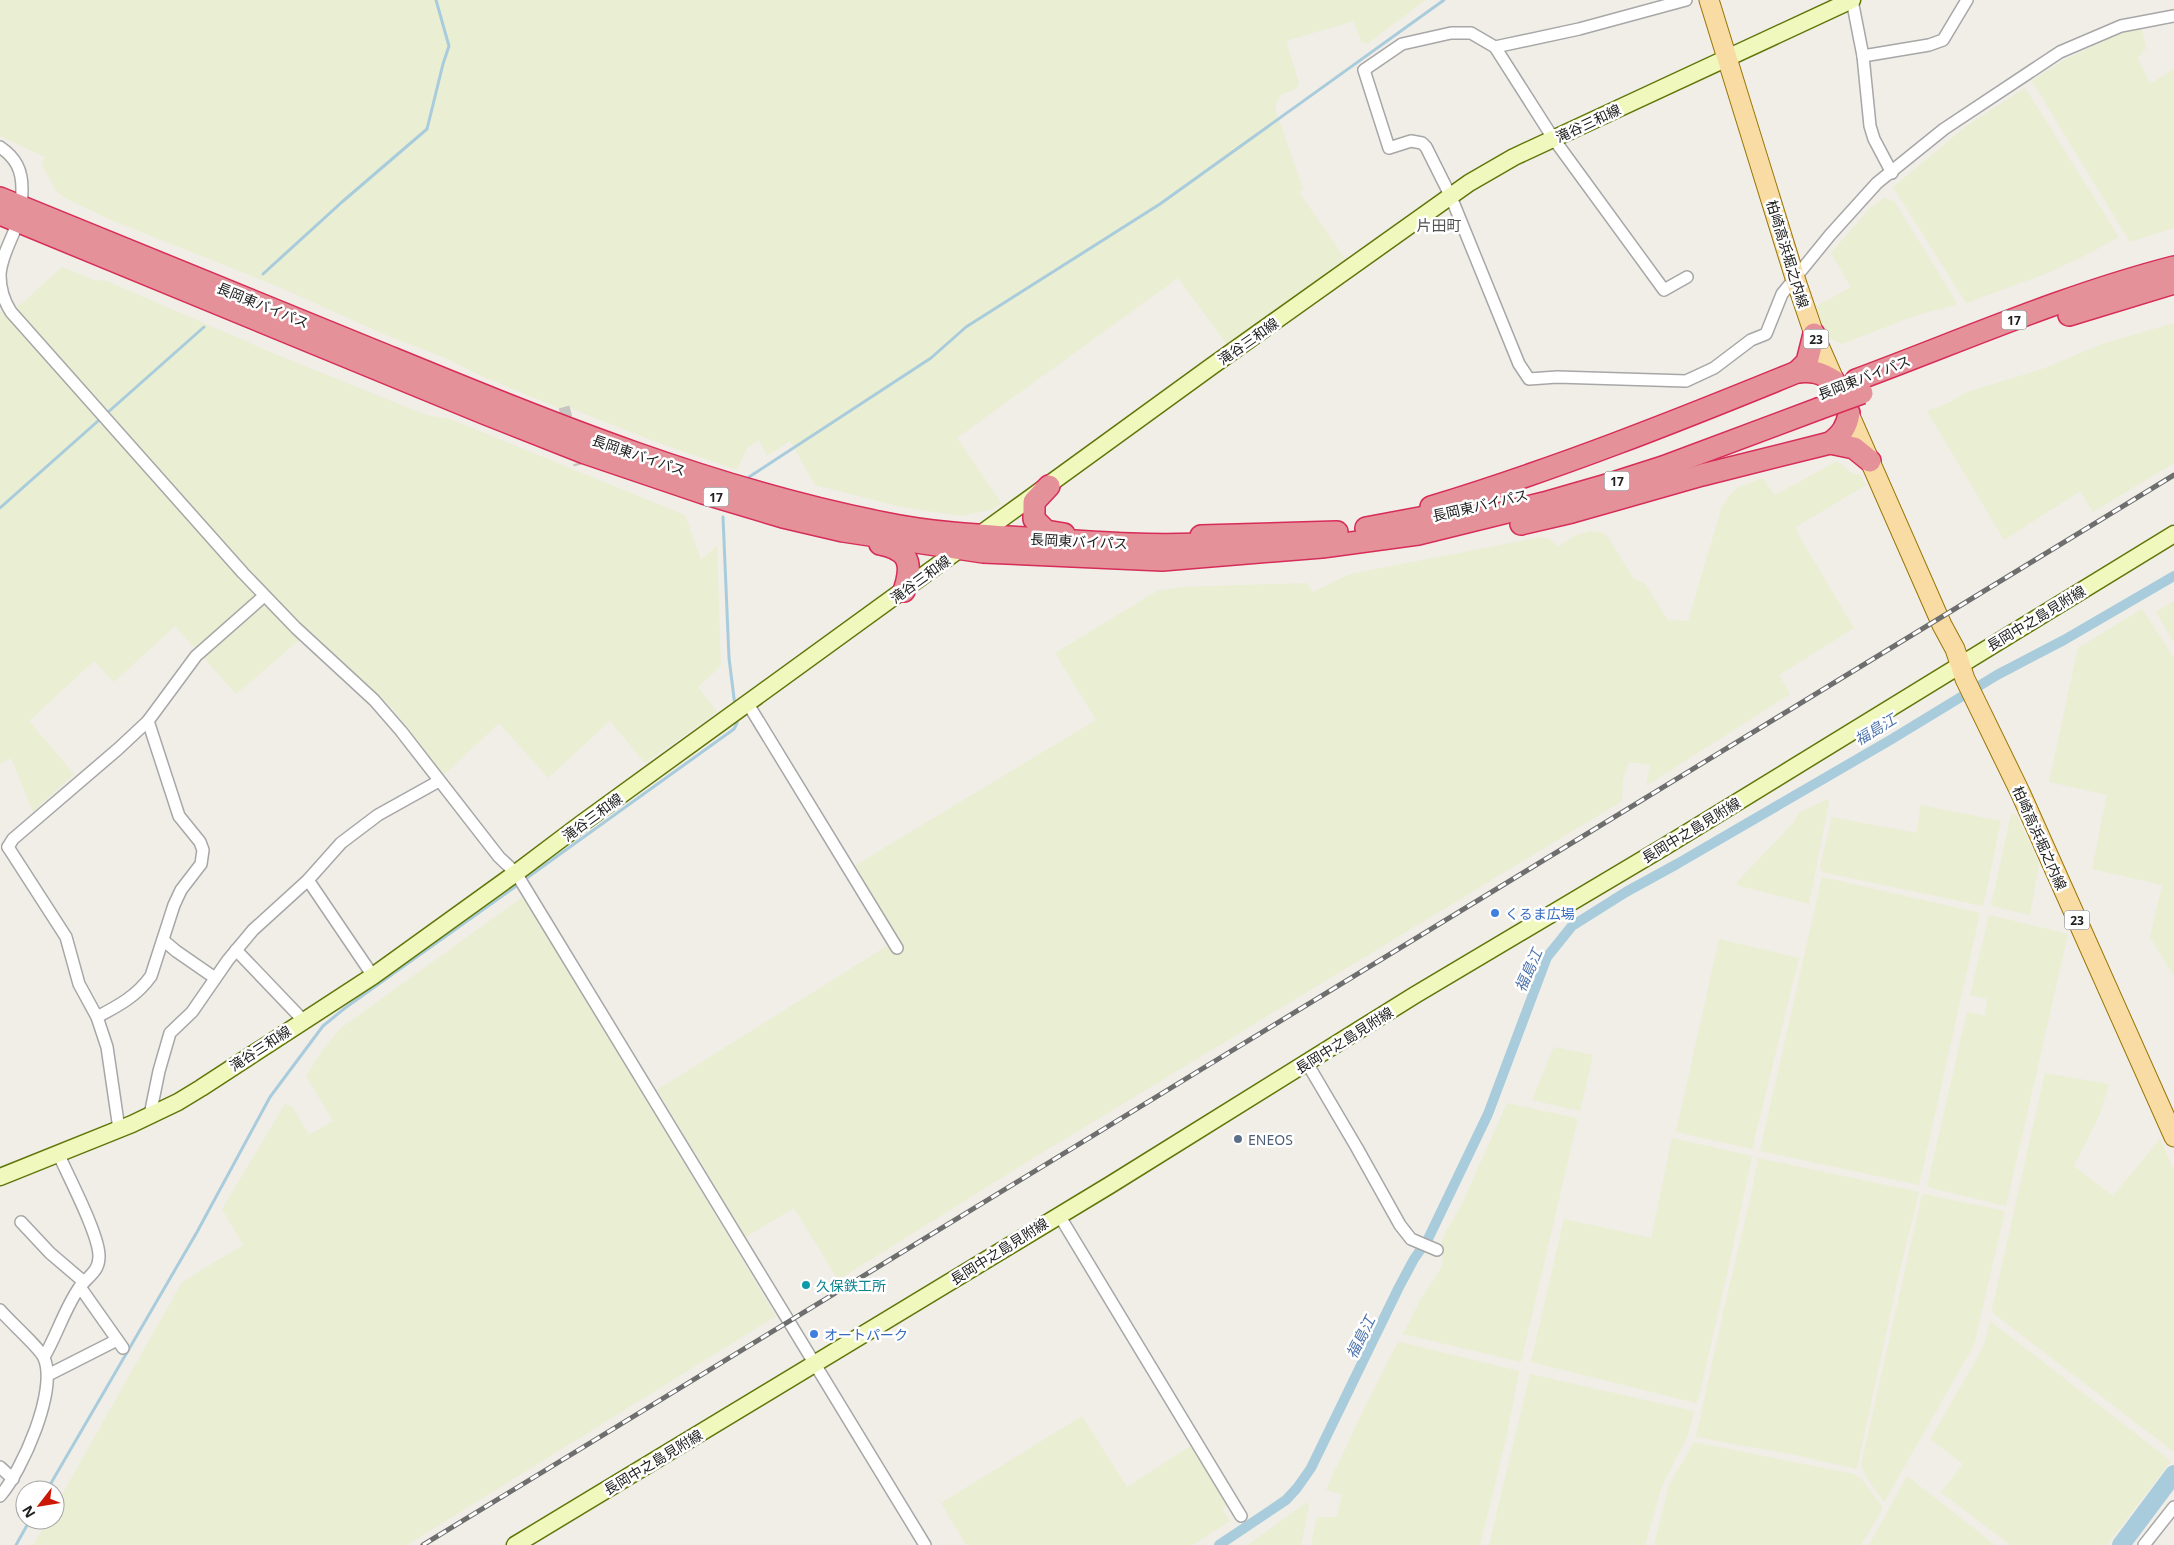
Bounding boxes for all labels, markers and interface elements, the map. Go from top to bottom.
street label: 滝谷三和線 [1552,100,1624,146]
street label: 柏崎高浜堀之内線 [1763,198,1813,310]
district label: 片田町 [1416,215,1462,235]
street label: 長岡東バイパス [214,278,312,332]
road number: 17 [2002,310,2026,330]
street label: 滝谷三和線 [1214,313,1282,369]
road number: 23 [1804,329,1828,348]
street label: 長岡東バイパス [1815,351,1913,403]
street label: 長岡東バイパス [590,430,688,480]
road number: 17 [1604,472,1630,491]
street label: 長岡東バイパス [1430,485,1530,525]
road number: 17 [704,488,728,507]
street label: 長岡東バイパス [1030,529,1128,553]
street label: 滝谷三和線 [886,551,954,607]
street label: 長岡中之島見附線 [1983,581,2089,655]
water label: 福島江 [1851,708,1901,749]
street label: 柏崎高浜堀之内線 [2009,783,2071,893]
street label: 滝谷三和線 [558,789,626,845]
street label: 長岡中之島見附線 [1638,793,1744,867]
place label: くるま広場 [1505,904,1575,923]
marker: くるま広場 [1489,907,1501,919]
road number: 23 [2064,910,2090,930]
water label: 福島江 [1510,944,1547,995]
street label: 長岡中之島見附線 [1291,1002,1397,1078]
street label: 滝谷三和線 [225,1021,295,1075]
place label: ENEOS [1248,1130,1293,1149]
marker: ENEOS [1232,1133,1244,1145]
street label: 長岡中之島見附線 [946,1213,1052,1289]
place label: 久保鉄工所 [816,1276,886,1295]
marker: 久保鉄工所 [800,1279,812,1291]
water label: 福島江 [1341,1311,1380,1362]
place label: オートパーク [824,1325,908,1344]
marker: オートパーク [808,1328,820,1340]
street label: 長岡中之島見附線 [600,1425,706,1499]
north arrow [15,1480,65,1530]
text: N [17,1502,40,1522]

